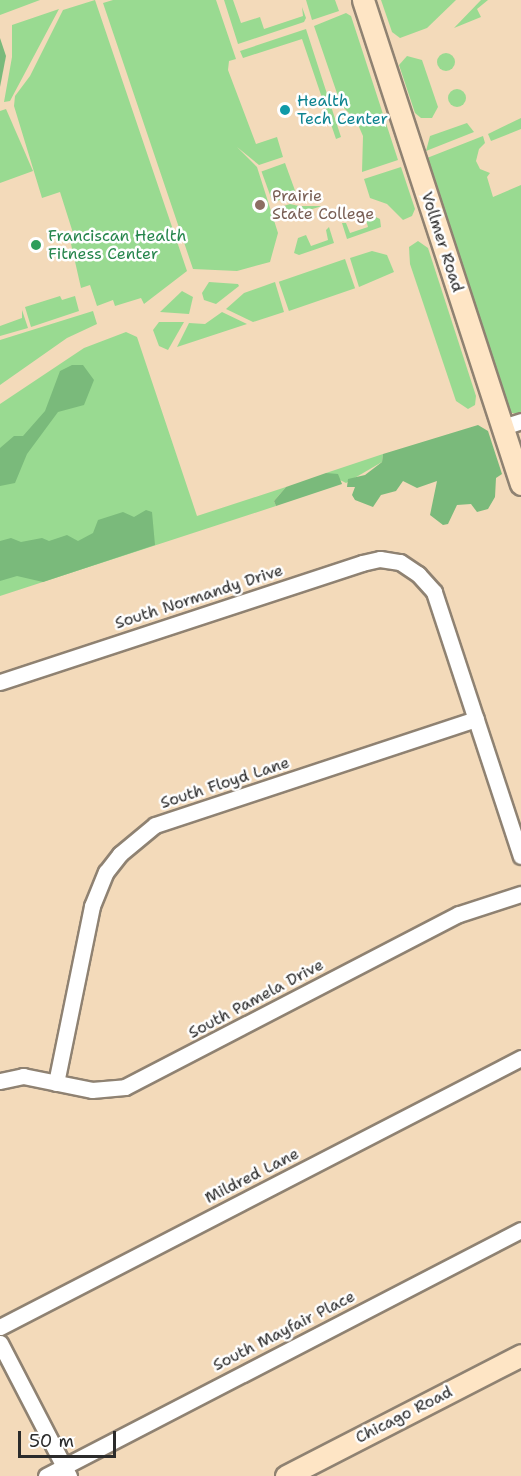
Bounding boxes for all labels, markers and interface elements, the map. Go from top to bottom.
place label: Health Tech Center [297,91,388,129]
marker: Health Tech Center [278,103,292,117]
place label: Prairie State College [272,186,374,224]
street label: Vollmer Road [417,189,467,295]
marker: Prairie State College [253,198,267,212]
place label: Franciscan Health Fitness Center [48,226,187,264]
marker: Franciscan Health Fitness Center [29,238,43,252]
street label: South Normandy Drive [113,561,285,633]
street label: South Floyd Lane [158,753,292,813]
street label: South Pamela Drive [185,955,327,1043]
street label: Mildred Lane [202,1144,302,1208]
street label: South Mayfair Place [210,1287,358,1375]
street label: Chicago Road [352,1382,456,1448]
scale bar [21,1419,118,1457]
text: 50 m [29,1429,74,1453]

